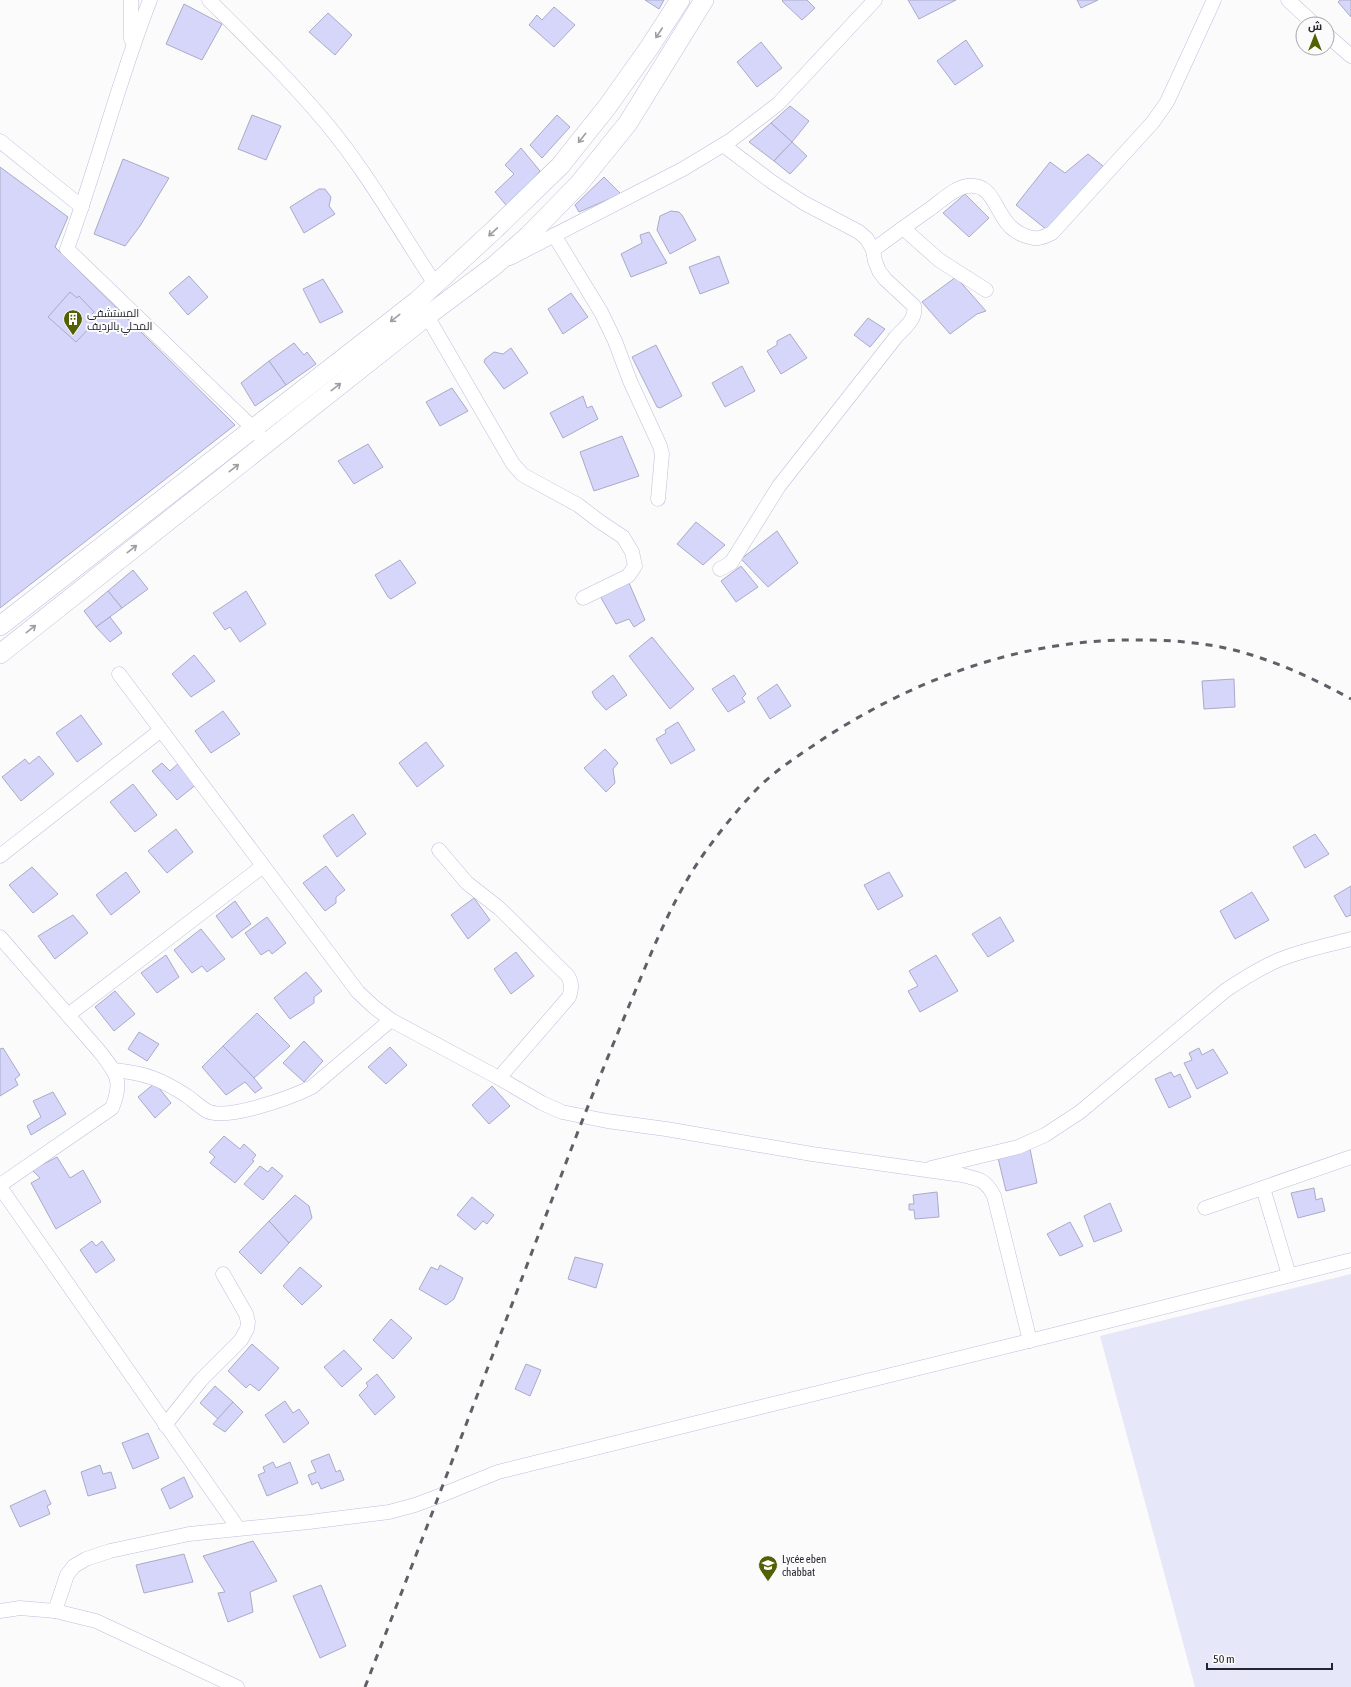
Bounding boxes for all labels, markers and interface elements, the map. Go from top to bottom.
north arrow [1295,16,1335,56]
text: ش [1308,20,1322,33]
one-way arrow [654,27,662,39]
one-way arrow [578,133,587,143]
one-way arrow [487,227,498,236]
place label: المستشفى المحلي بالرديف [87,307,152,335]
building icon: المستشفى المحلي بالرديف [62,308,84,336]
one-way arrow [390,313,401,322]
one-way arrow [331,383,342,392]
one-way arrow [229,464,240,472]
one-way arrow [127,544,138,553]
one-way arrow [25,625,36,634]
place label: Lycée eben chabbat [782,1553,826,1578]
school or university icon: Lycée eben chabbat [757,1554,779,1582]
scale bar [1207,1645,1332,1671]
text: 50 m [1213,1652,1235,1666]

